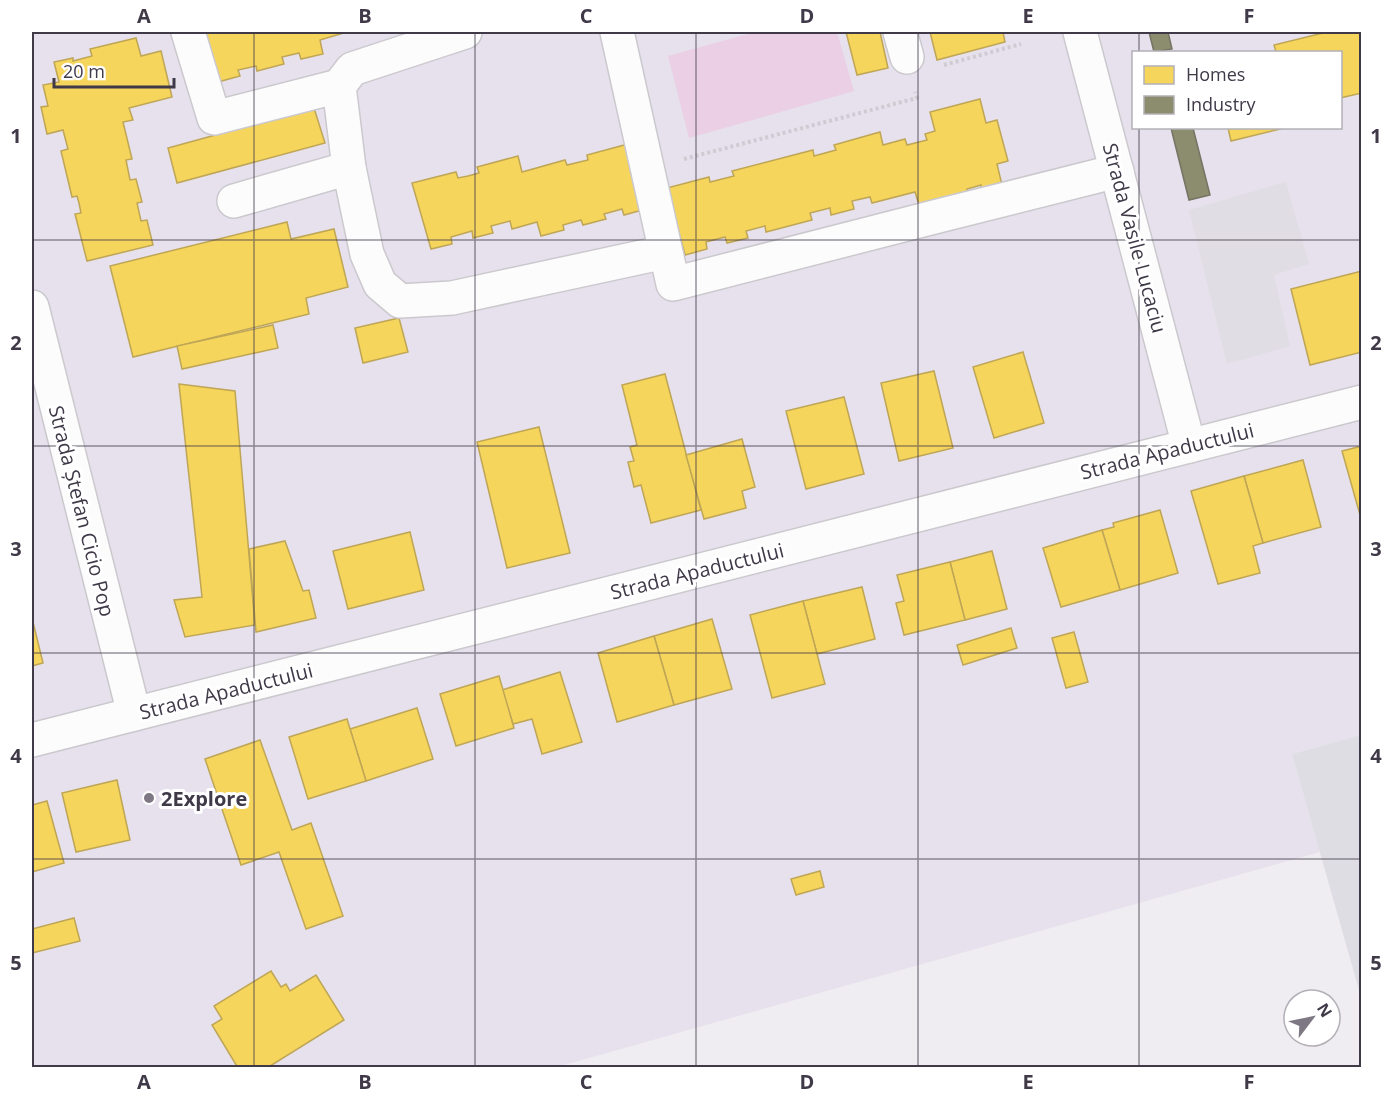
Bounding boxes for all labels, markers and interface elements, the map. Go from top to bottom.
text: A [137,2,151,29]
text: B [358,2,372,29]
text: C [580,2,593,29]
text: D [800,2,814,29]
text: E [1022,2,1034,29]
text: F [1244,2,1254,29]
scale bar [54,51,174,89]
legend [1132,51,1342,129]
text: 20 m [63,59,105,83]
text: Homes [1186,62,1245,86]
text: Industry [1186,92,1256,116]
text: 1 [10,122,22,149]
text: 1 [1370,122,1382,149]
street label: Strada Vasile Lucaciu [1097,140,1173,336]
text: 2 [10,329,22,356]
text: 2 [1370,329,1382,356]
street label: Strada Ștefan Cicio Pop [43,403,121,619]
street label: Strada Apaductului [1077,416,1257,486]
text: 3 [10,535,22,562]
text: 3 [1370,535,1382,562]
street label: Strada Apaductului [607,536,787,606]
street label: Strada Apaductului [136,656,316,726]
text: 4 [10,742,22,769]
text: 4 [1370,742,1382,769]
place label: 2Explore [161,785,247,812]
marker: 2Explore [142,791,156,805]
text: 5 [10,949,22,976]
text: 5 [1370,949,1382,976]
north arrow [1282,988,1342,1048]
text: N [1312,999,1337,1021]
text: A [137,1068,151,1095]
text: B [358,1068,372,1095]
text: C [580,1068,593,1095]
text: D [800,1068,814,1095]
text: E [1022,1068,1034,1095]
text: F [1244,1068,1254,1095]

